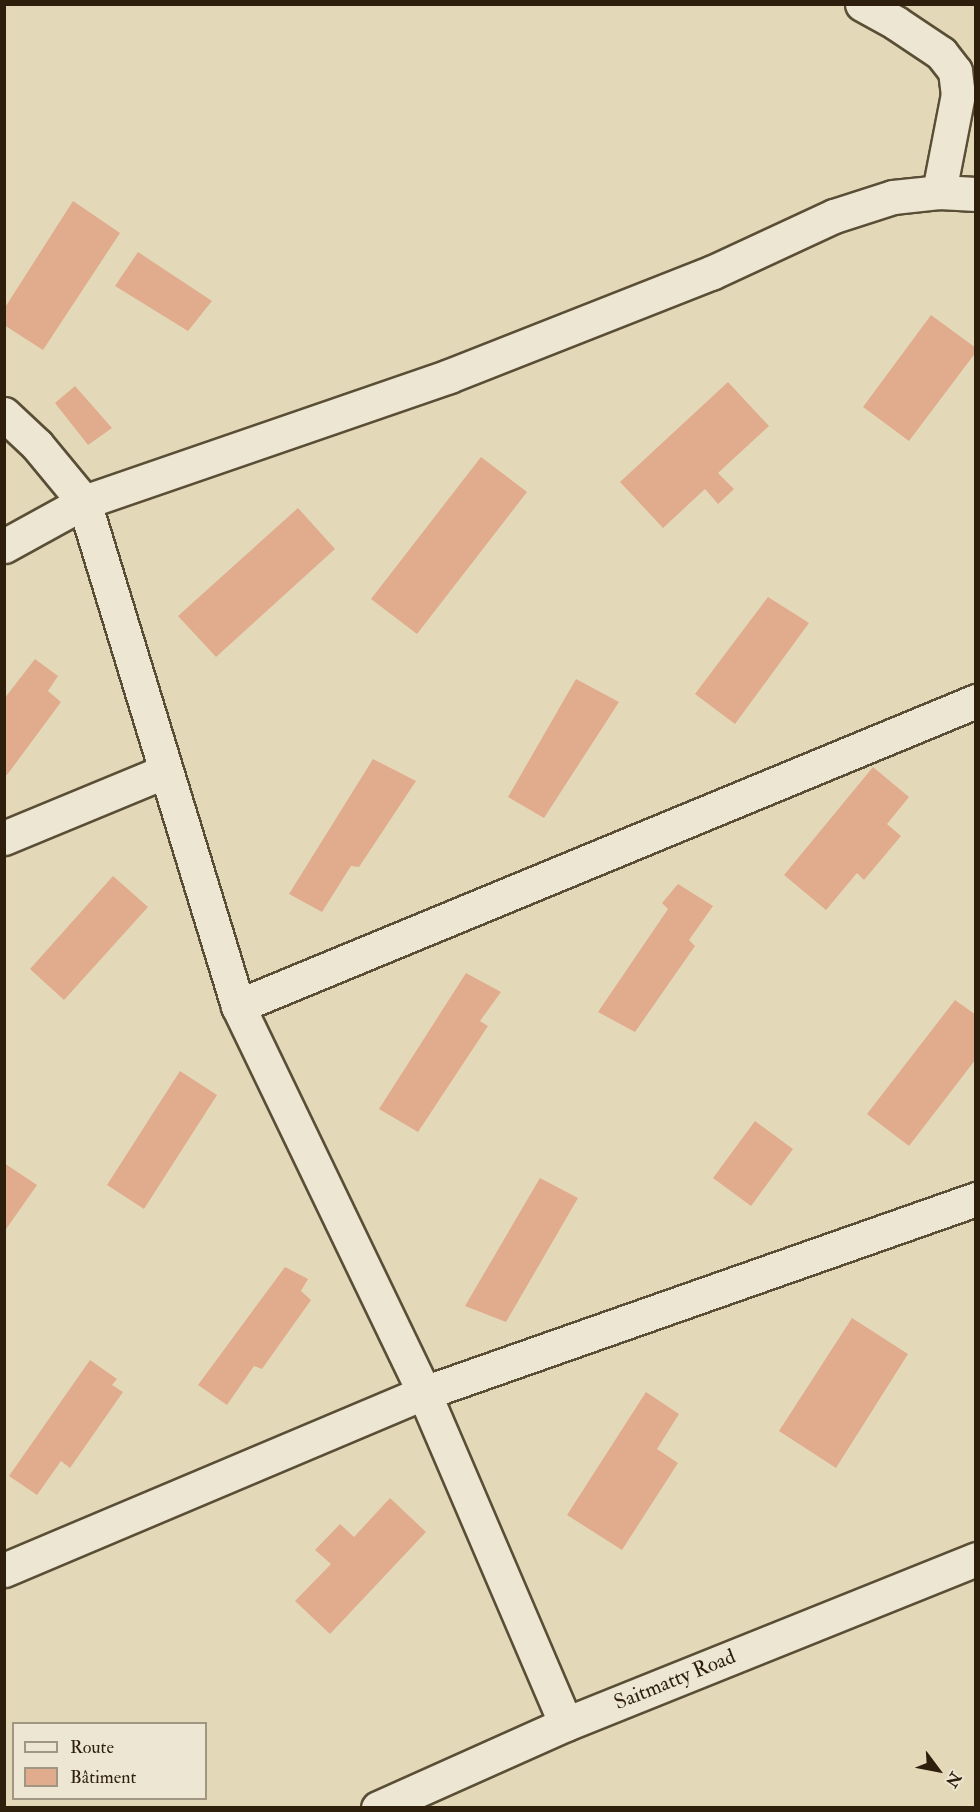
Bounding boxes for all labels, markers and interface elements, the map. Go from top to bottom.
street label: Saitmatty Road [611,1644,739,1716]
legend [12,1722,207,1800]
text: Route [70,1736,114,1759]
north arrow [908,1740,968,1800]
text: Bâtiment [70,1766,136,1789]
text: N [941,1768,966,1791]

